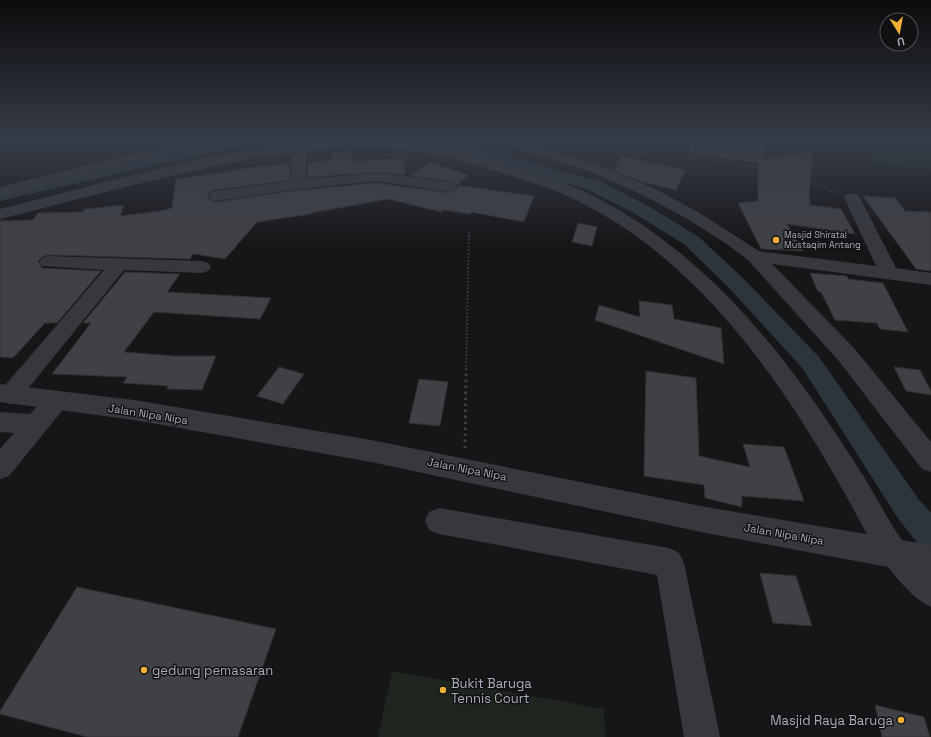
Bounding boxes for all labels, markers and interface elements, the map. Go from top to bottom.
north arrow [879,12,919,52]
text: U [896,34,906,49]
place label: Masjid Shiratal Mustaqim Antang [784,229,861,251]
marker: Masjid Shiratal Mustaqim Antang [771,235,781,245]
street label: Jalan Nipa Nipa [107,401,190,427]
street label: Jalan Nipa Nipa [426,454,509,484]
street label: Jalan Nipa Nipa [743,520,826,548]
place label: gedung pemasaran [152,662,273,679]
marker: gedung pemasaran [139,665,149,675]
place label: Bukit Baruga Tennis Court [451,675,532,707]
marker: Bukit Baruga Tennis Court [438,685,448,695]
place label: Masjid Raya Baruga [770,712,894,729]
marker: Masjid Raya Baruga [896,715,906,725]

